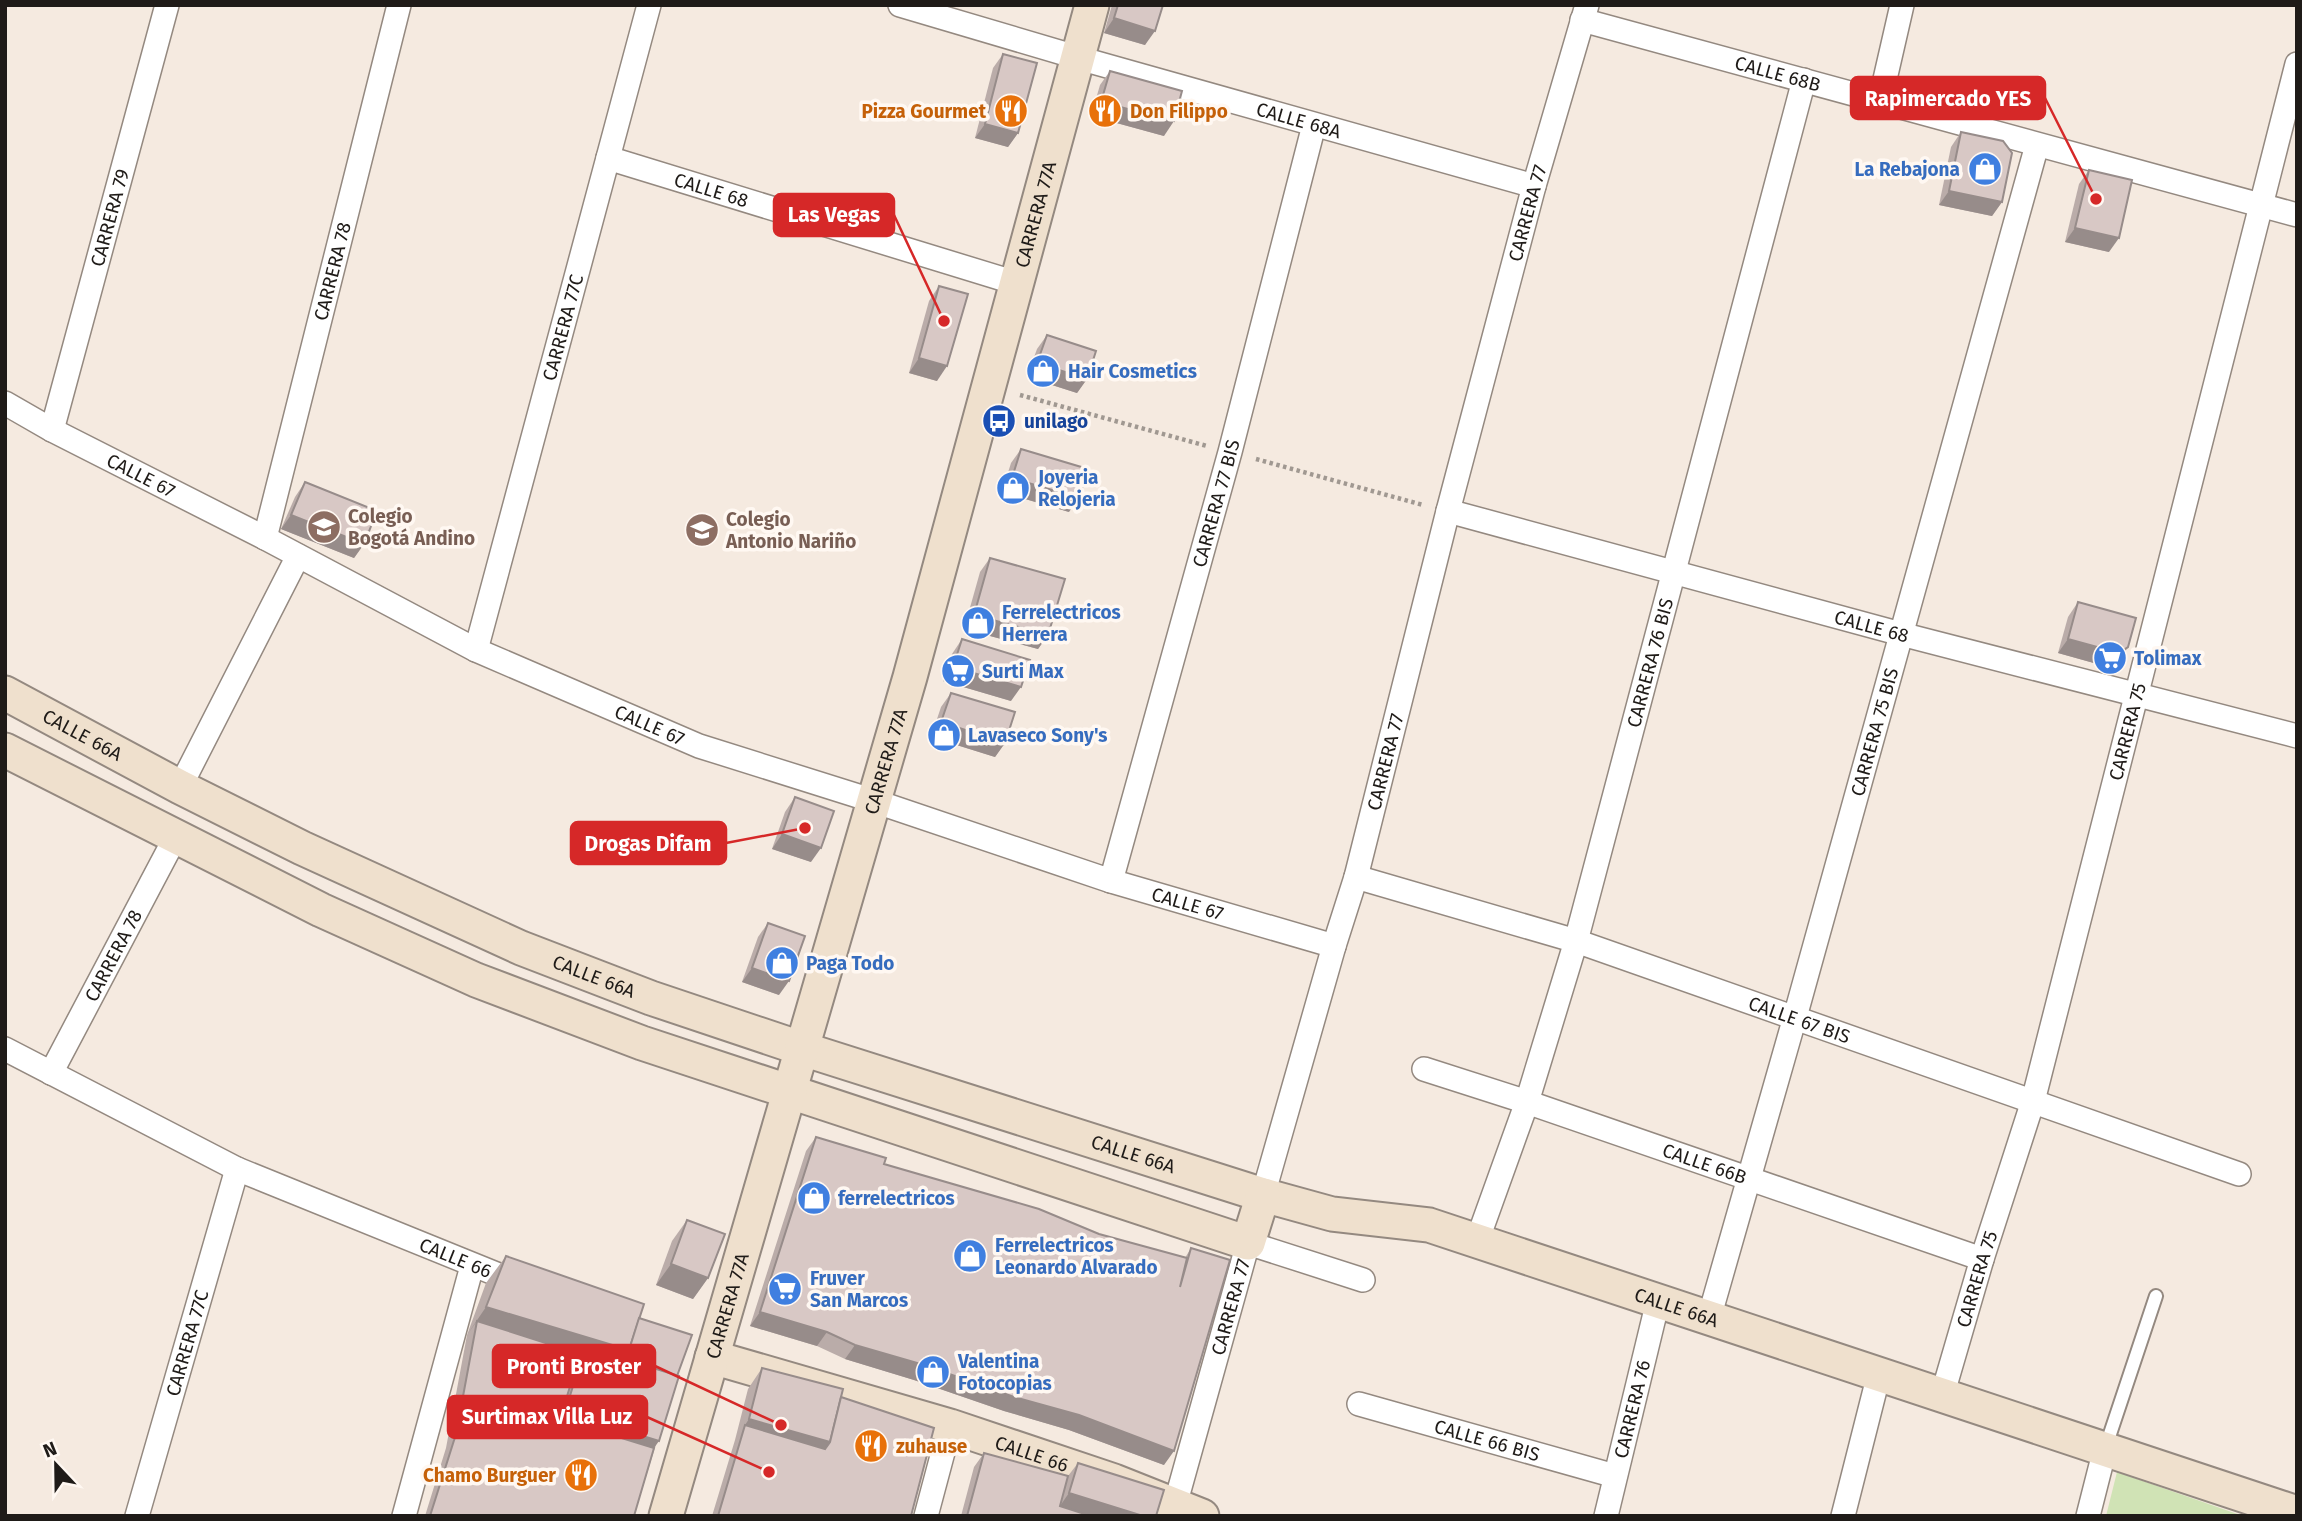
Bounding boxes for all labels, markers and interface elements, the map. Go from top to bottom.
street label: CALLE 68B [1732,51,1823,97]
callout: Rapimercado YES [1851,77,2045,119]
text: Rapimercado YES [1865,86,2031,112]
restaurant icon: Pizza Gourmet [992,92,1030,130]
restaurant icon: Don Filippo [1086,92,1124,130]
street label: CALLE 68A [1254,97,1344,143]
place label: Pizza Gourmet [861,100,987,123]
place label: Don Filippo [1130,100,1228,123]
shop icon: La Rebajona [1966,150,2004,188]
place label: La Rebajona [1854,158,1960,181]
street label: CARRERA 77A [1010,159,1061,270]
street label: CARRERA 77 [1504,162,1552,264]
street label: CARRERA 79 [86,166,134,269]
street label: CALLE 68 [671,168,751,212]
callout: Las Vegas [774,194,894,236]
text: Las Vegas [788,202,880,228]
street label: CARRERA 78 [309,220,356,323]
street label: CARRERA 77C [538,271,588,383]
shop icon: Hair Cosmetics [1024,352,1062,390]
place label: Hair Cosmetics [1068,360,1197,383]
bus stop icon: unilago [980,402,1018,440]
place label: unilago [1024,410,1088,433]
street label: CARRERA 77 BIS [1188,437,1245,570]
street label: CALLE 67 [103,449,179,503]
place label: Joyeria Relojeria [1037,466,1116,511]
shop icon: Joyeria Relojeria [994,469,1032,507]
place label: Colegio Bogotá Andino [348,505,475,550]
school or university icon: Colegio Bogotá Andino [305,508,343,546]
place label: Colegio Antonio Nariño [725,508,856,553]
school or university icon: Colegio Antonio Nariño [683,511,721,549]
street label: CARRERA 76 BIS [1622,596,1678,730]
place label: Ferrelectricos Herrera [1002,601,1121,646]
shop icon: Ferrelectricos Herrera [959,604,997,642]
street label: CALLE 68 [1832,605,1911,648]
supermarket icon: Tolimax [2091,639,2129,677]
place label: Tolimax [2134,647,2202,670]
supermarket icon: Surti Max [939,652,977,690]
place label: Surti Max [982,660,1064,683]
street label: CARRERA 75 BIS [1846,665,1903,799]
street label: CARRERA 75 [2104,680,2151,783]
street label: CALLE 67 [611,700,688,750]
street label: CALLE 66A [39,704,126,766]
street label: CARRERA 77A [860,706,912,817]
street label: CARRERA 77 [1362,711,1409,813]
shop icon: Lavaseco Sony's [925,716,963,754]
place label: Lavaseco Sony's [968,724,1107,747]
callout: Drogas Difam [571,822,726,864]
text: Drogas Difam [584,831,712,857]
street label: CALLE 67 [1149,882,1226,925]
street label: CARRERA 78 [80,906,147,1005]
shop icon: Paga Todo [763,944,801,982]
street label: CALLE 66A [549,950,639,1003]
place label: Paga Todo [806,952,894,975]
street label: CALLE 67 BIS [1745,992,1853,1048]
street label: CALLE 66A [1088,1130,1178,1178]
street label: CALLE 66B [1659,1139,1750,1189]
shop icon: ferrelectricos [795,1179,833,1217]
place label: ferrelectricos [838,1187,955,1210]
street label: CARRERA 75 [1952,1228,2002,1330]
street label: CALLE 66 [416,1233,495,1283]
place label: Ferrelectricos Leonardo Alvarado [995,1234,1158,1279]
shop icon: Ferrelectricos Leonardo Alvarado [951,1237,989,1275]
street label: CARRERA 77A [701,1250,754,1362]
street label: CARRERA 77 [1206,1256,1255,1358]
place label: Fruver San Marcos [810,1267,908,1312]
supermarket icon: Fruver San Marcos [766,1270,804,1308]
street label: CALLE 66A [1632,1283,1721,1332]
street label: CARRERA 77C [161,1287,214,1399]
callout: Pronti Broster [493,1345,655,1387]
place label: Valentina Fotocopias [957,1350,1052,1395]
shop icon: Valentina Fotocopias [914,1353,952,1391]
text: Pronti Broster [507,1354,642,1380]
street label: CARRERA 76 [1609,1358,1655,1461]
callout: Surtimax Villa Luz [448,1396,647,1438]
text: Surtimax Villa Luz [462,1404,633,1430]
street label: CALLE 66 BIS [1432,1415,1542,1466]
restaurant icon: zuhause [852,1427,890,1465]
north arrow [21,1430,91,1500]
street label: CALLE 66 [992,1431,1071,1477]
place label: zuhause [896,1435,967,1458]
text: N [40,1437,60,1463]
restaurant icon: Chamo Burguer [562,1456,600,1494]
place label: Chamo Burguer [423,1464,556,1487]

